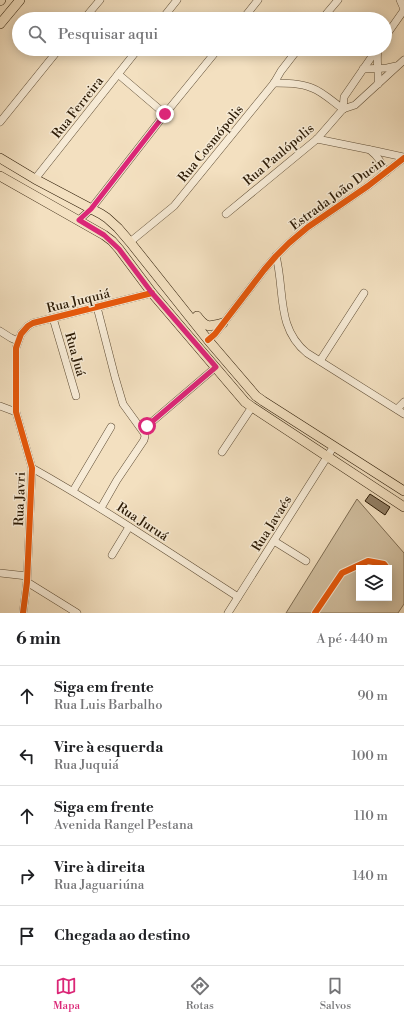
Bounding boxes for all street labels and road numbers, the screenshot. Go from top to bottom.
street label: Rua Ferreira [49,73,107,142]
street label: Rua Cosmópolis [175,101,247,186]
street label: Rua Paulópolis [240,120,318,189]
street label: Estrada João Ducin [287,154,388,234]
street label: Rua Juquiá [45,285,112,317]
street label: Rua Juá [61,330,89,379]
street label: Rua Javri [11,472,29,526]
street label: Rua Javaés [248,492,295,554]
street label: Rua Juruá [114,499,172,545]

